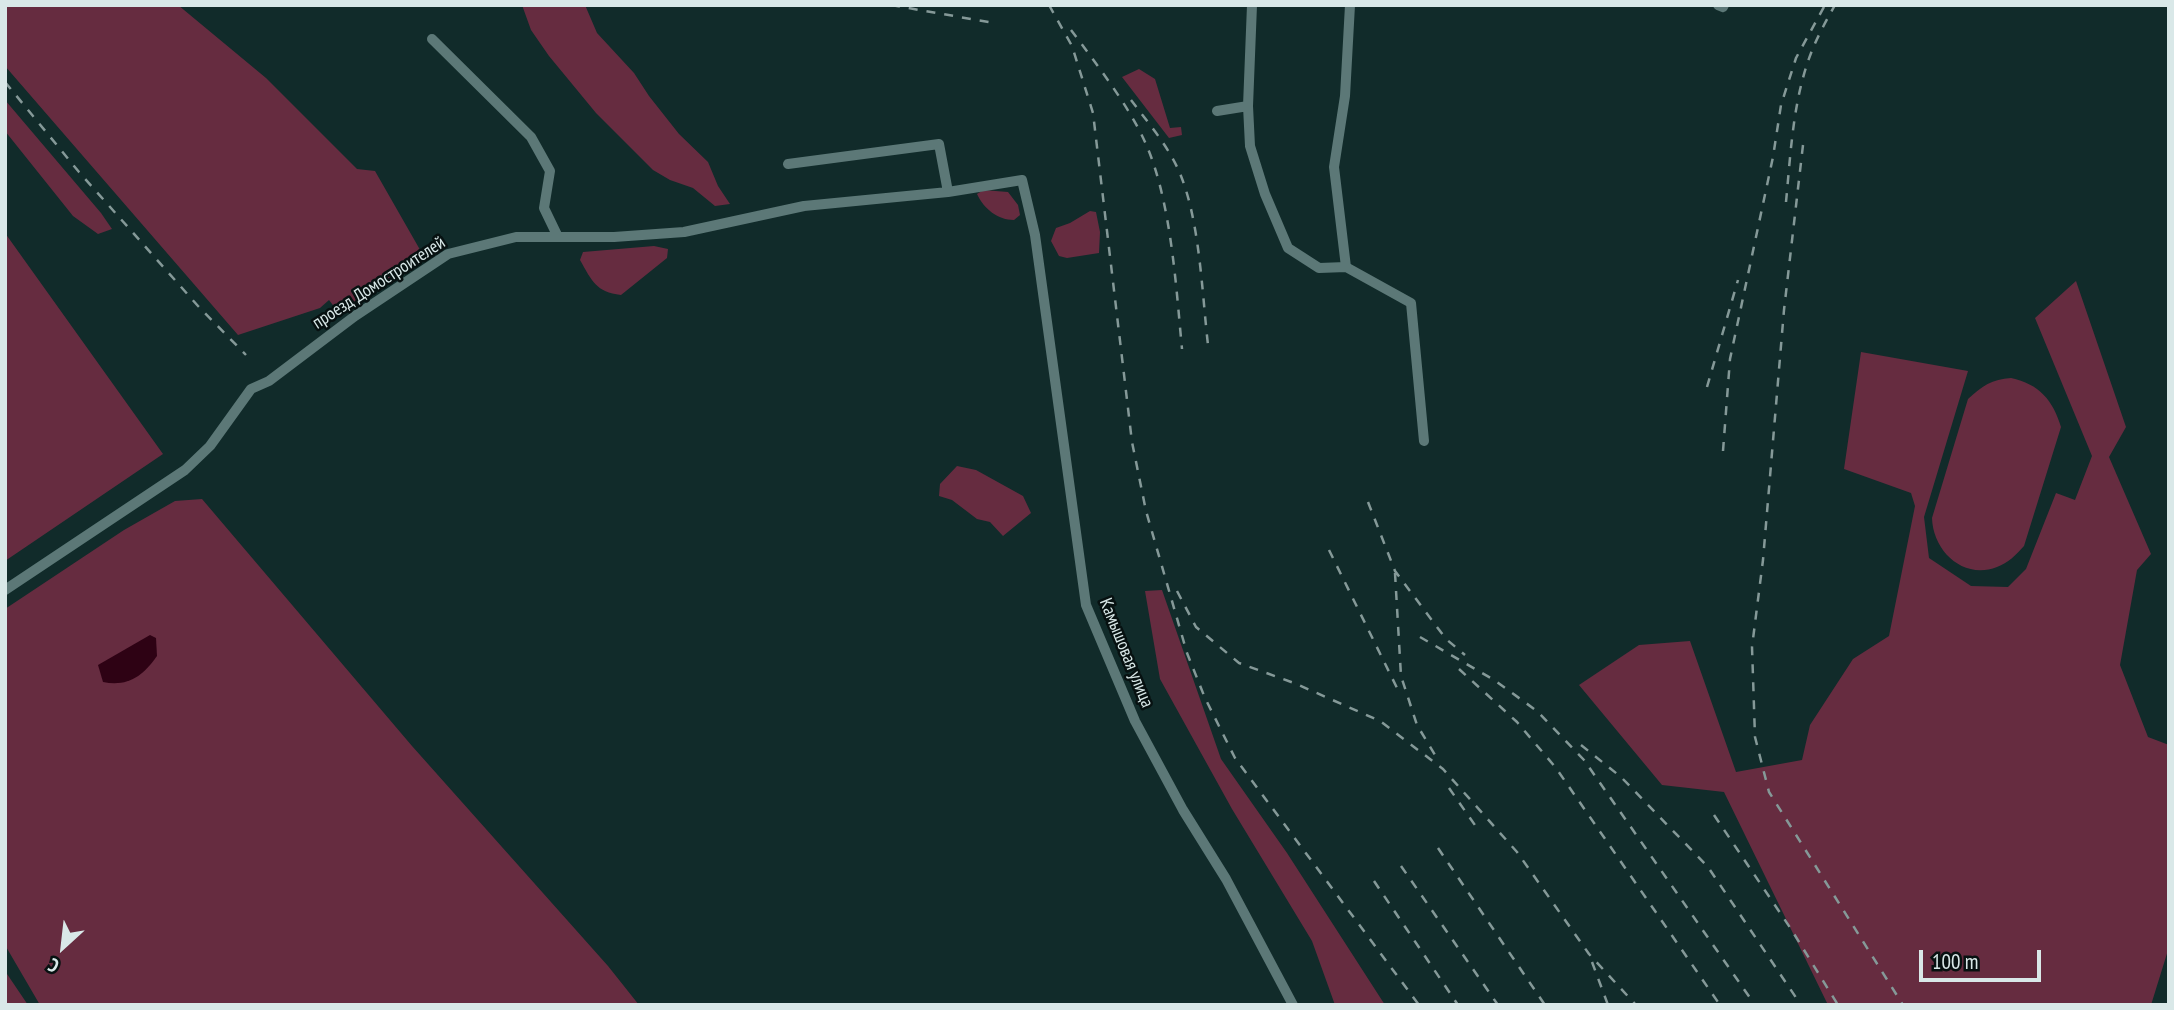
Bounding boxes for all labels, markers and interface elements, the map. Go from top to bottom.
street label: проезд Домостроителей [309,232,449,334]
street label: Камышовая улица [1094,595,1158,711]
north arrow [28,912,98,982]
scale bar [1922,936,2044,980]
text: 100 m [1932,948,1978,975]
text: С [44,953,63,978]

